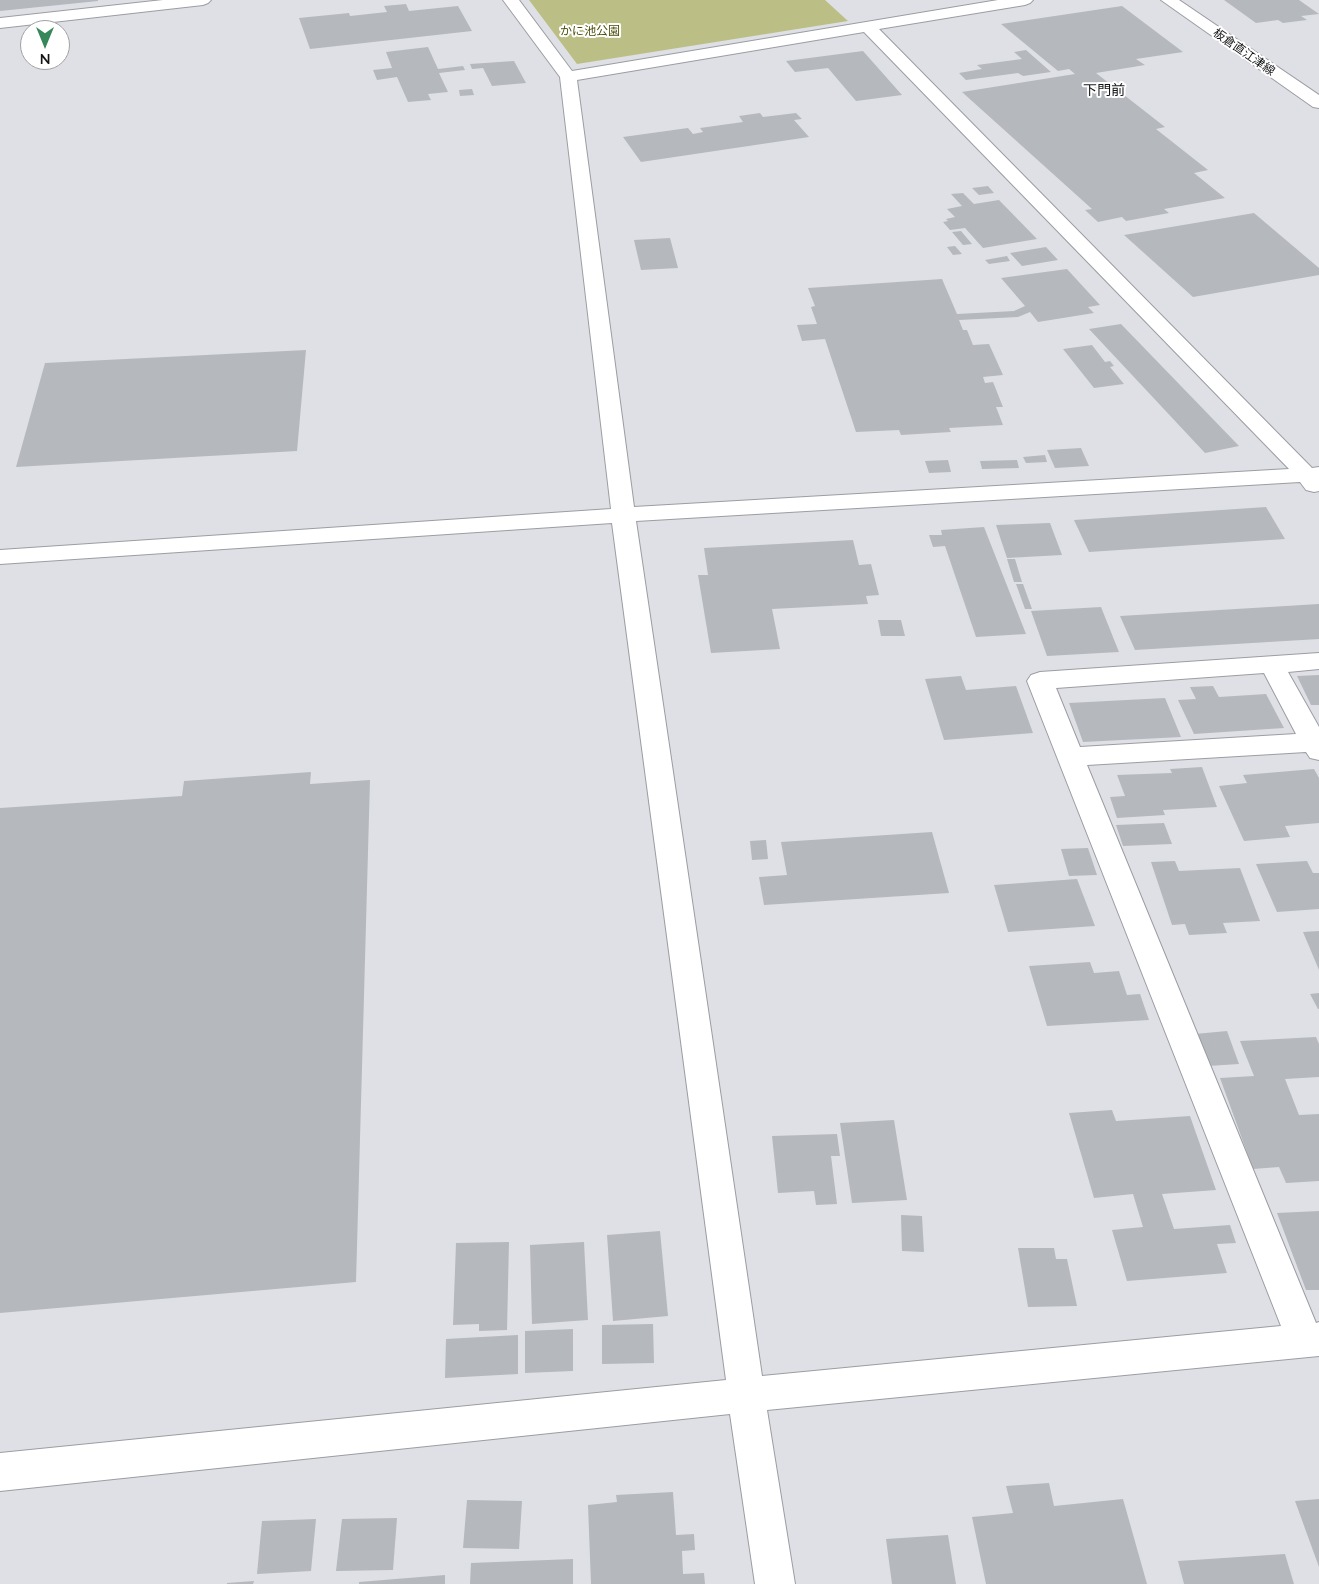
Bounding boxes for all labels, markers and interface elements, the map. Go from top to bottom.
north arrow [20,20,70,70]
park label: かに池公園 [560,24,620,38]
street label: 板倉直江津線 [1210,25,1278,79]
text: N [40,51,50,68]
district label: 下門前 [1083,82,1125,98]

